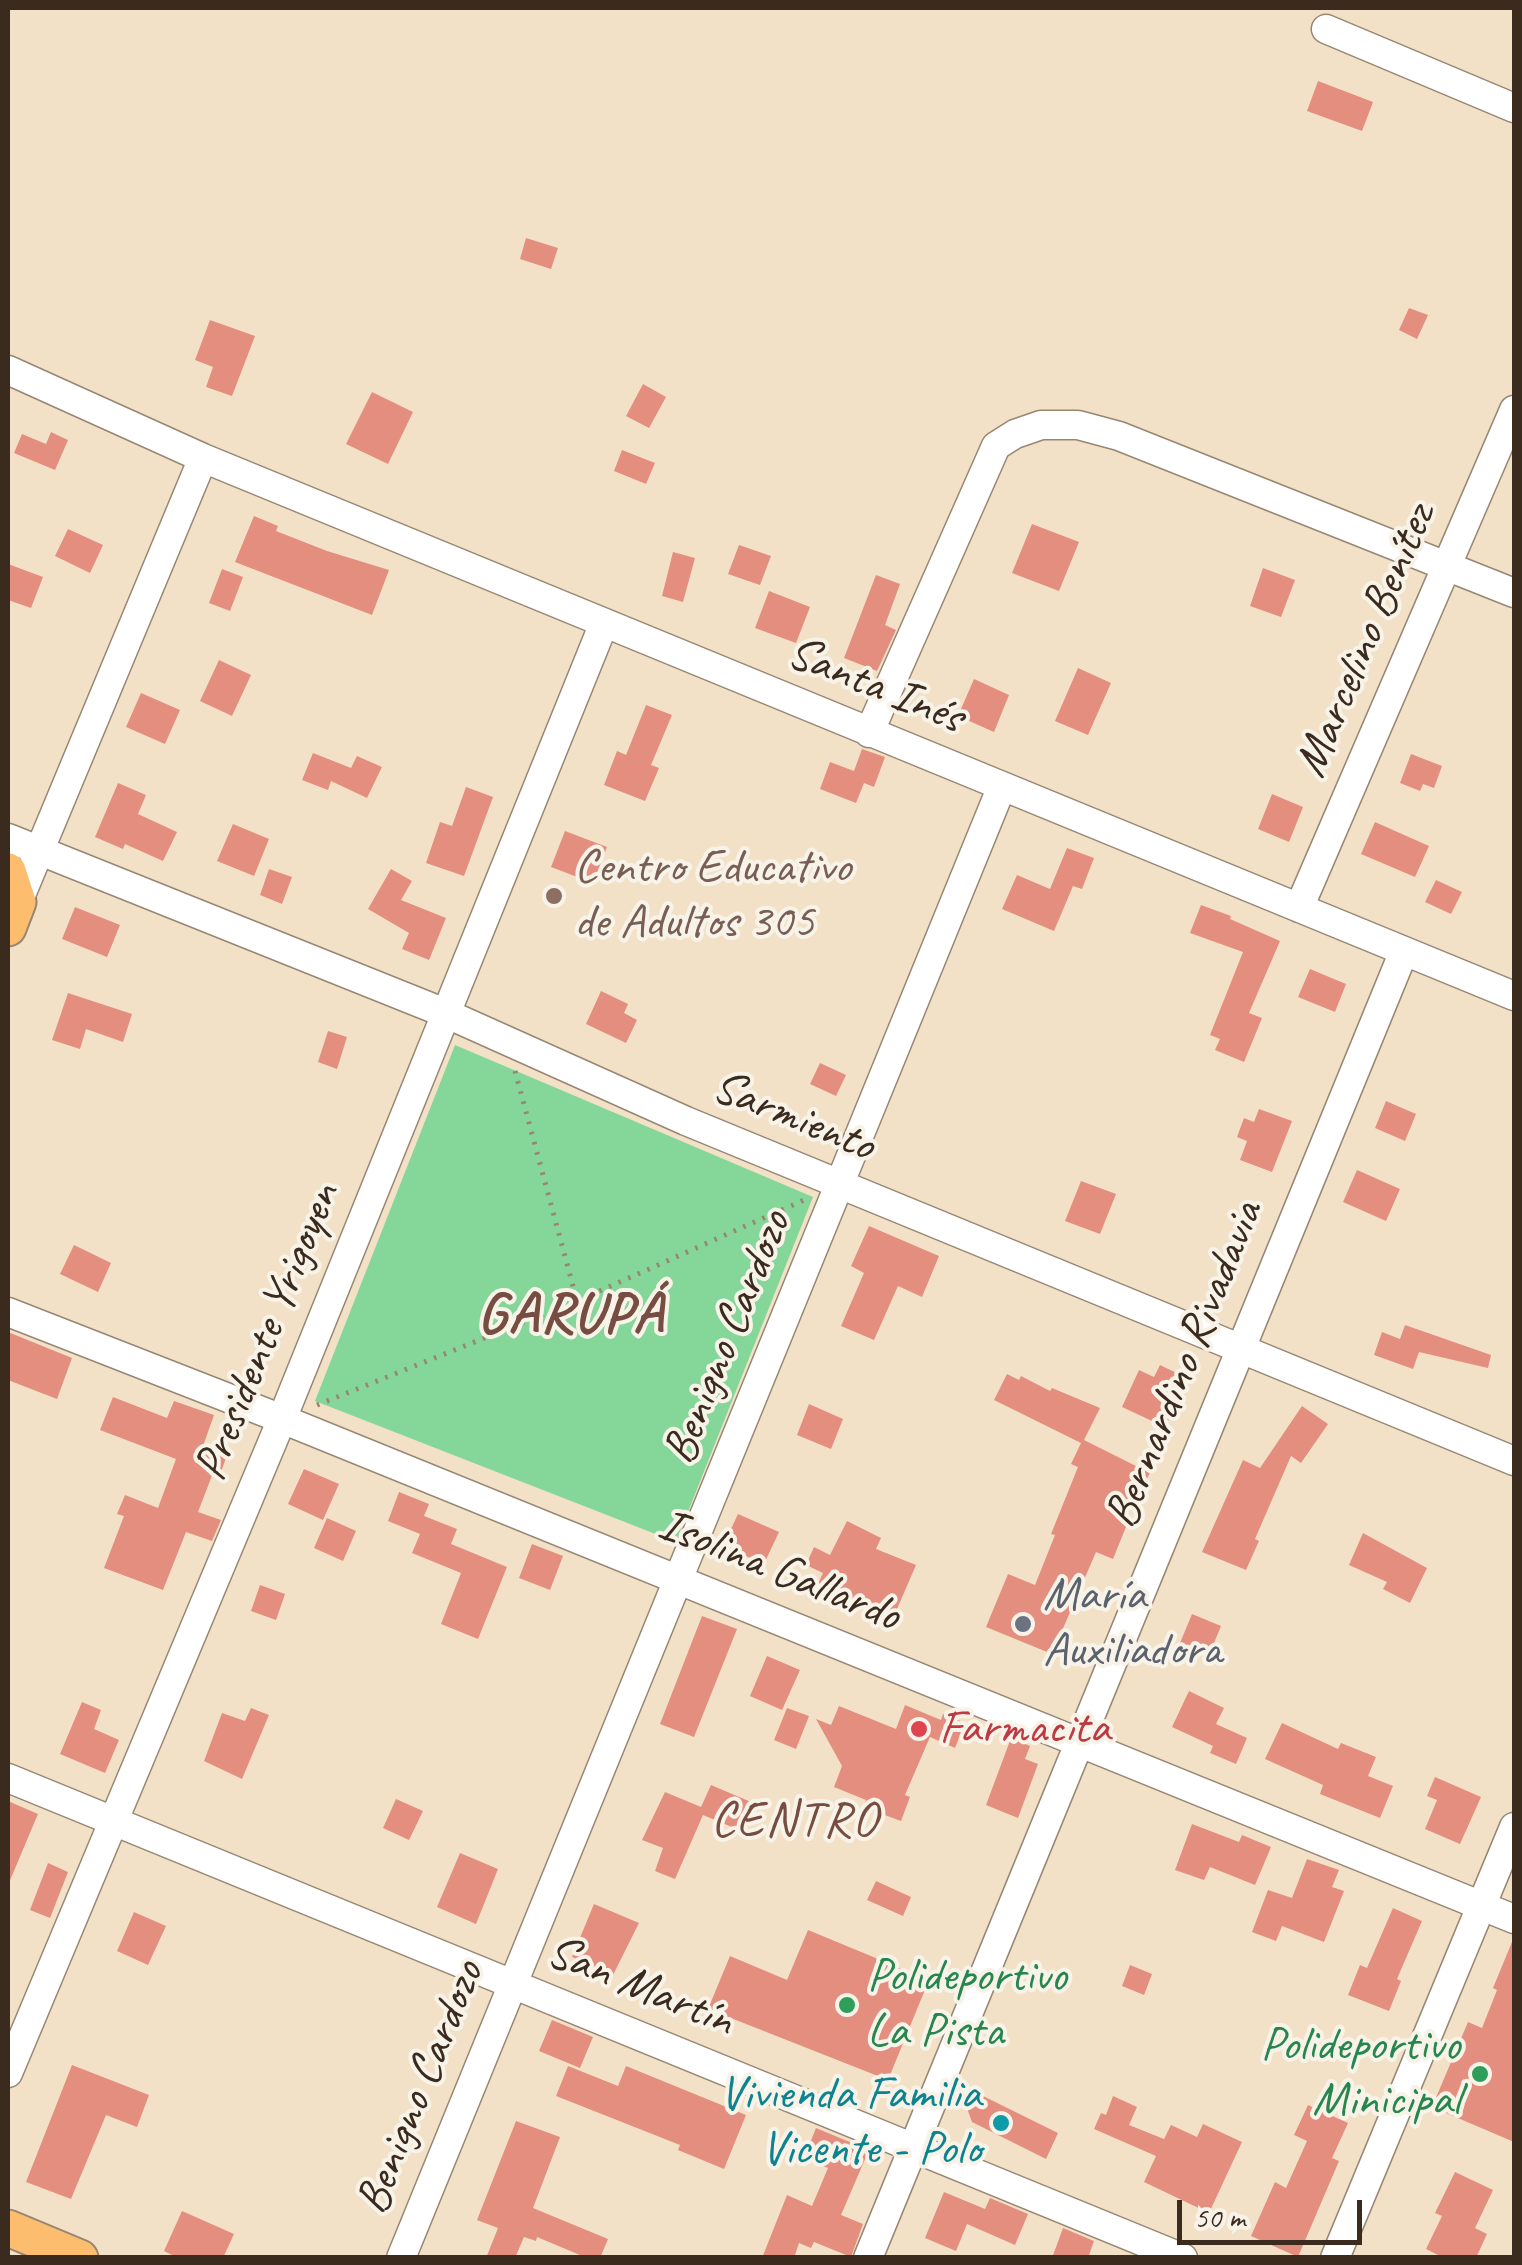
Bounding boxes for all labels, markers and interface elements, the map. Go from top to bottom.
street label: Marcelino Benítez [1283,496,1449,786]
street label: Santa Inés [779,625,971,747]
place label: Centro Educativo de Adultos 305 [574,839,851,952]
marker: Centro Educativo de Adultos 305 [543,885,565,907]
street label: Sarmiento [704,1059,882,1175]
street label: Presidente Yrigoyen [182,1175,354,1489]
street label: Bernardino Rivadavia [1093,1193,1277,1537]
street label: Benigno Cardozo [651,1203,805,1473]
district label: GARUPÁ [478,1281,664,1351]
street label: Isolina Gallardo [650,1497,908,1645]
place label: María Auxiliadora [1043,1567,1221,1680]
marker: María Auxiliadora [1012,1613,1034,1635]
place label: Farmacita [939,1700,1110,1758]
marker: Farmacita [908,1718,930,1740]
district label: CENTRO [712,1792,878,1852]
street label: San Martín [538,1924,742,2050]
place label: Polideportivo La Pista [867,1948,1066,2061]
street label: Benigno Cardozo [344,1953,498,2223]
marker: Polideportivo La Pista [836,1994,858,2016]
place label: Polideportivo Minicipal [1261,2017,1460,2130]
marker: Polideportivo Minicipal [1469,2063,1491,2085]
place label: Vivienda Familia Vicente - Polo [719,2066,981,2179]
marker: Vivienda Familia Vicente - Polo [990,2112,1012,2134]
scale bar [1182,2180,1367,2242]
text: 50 m [1194,2198,1245,2236]

